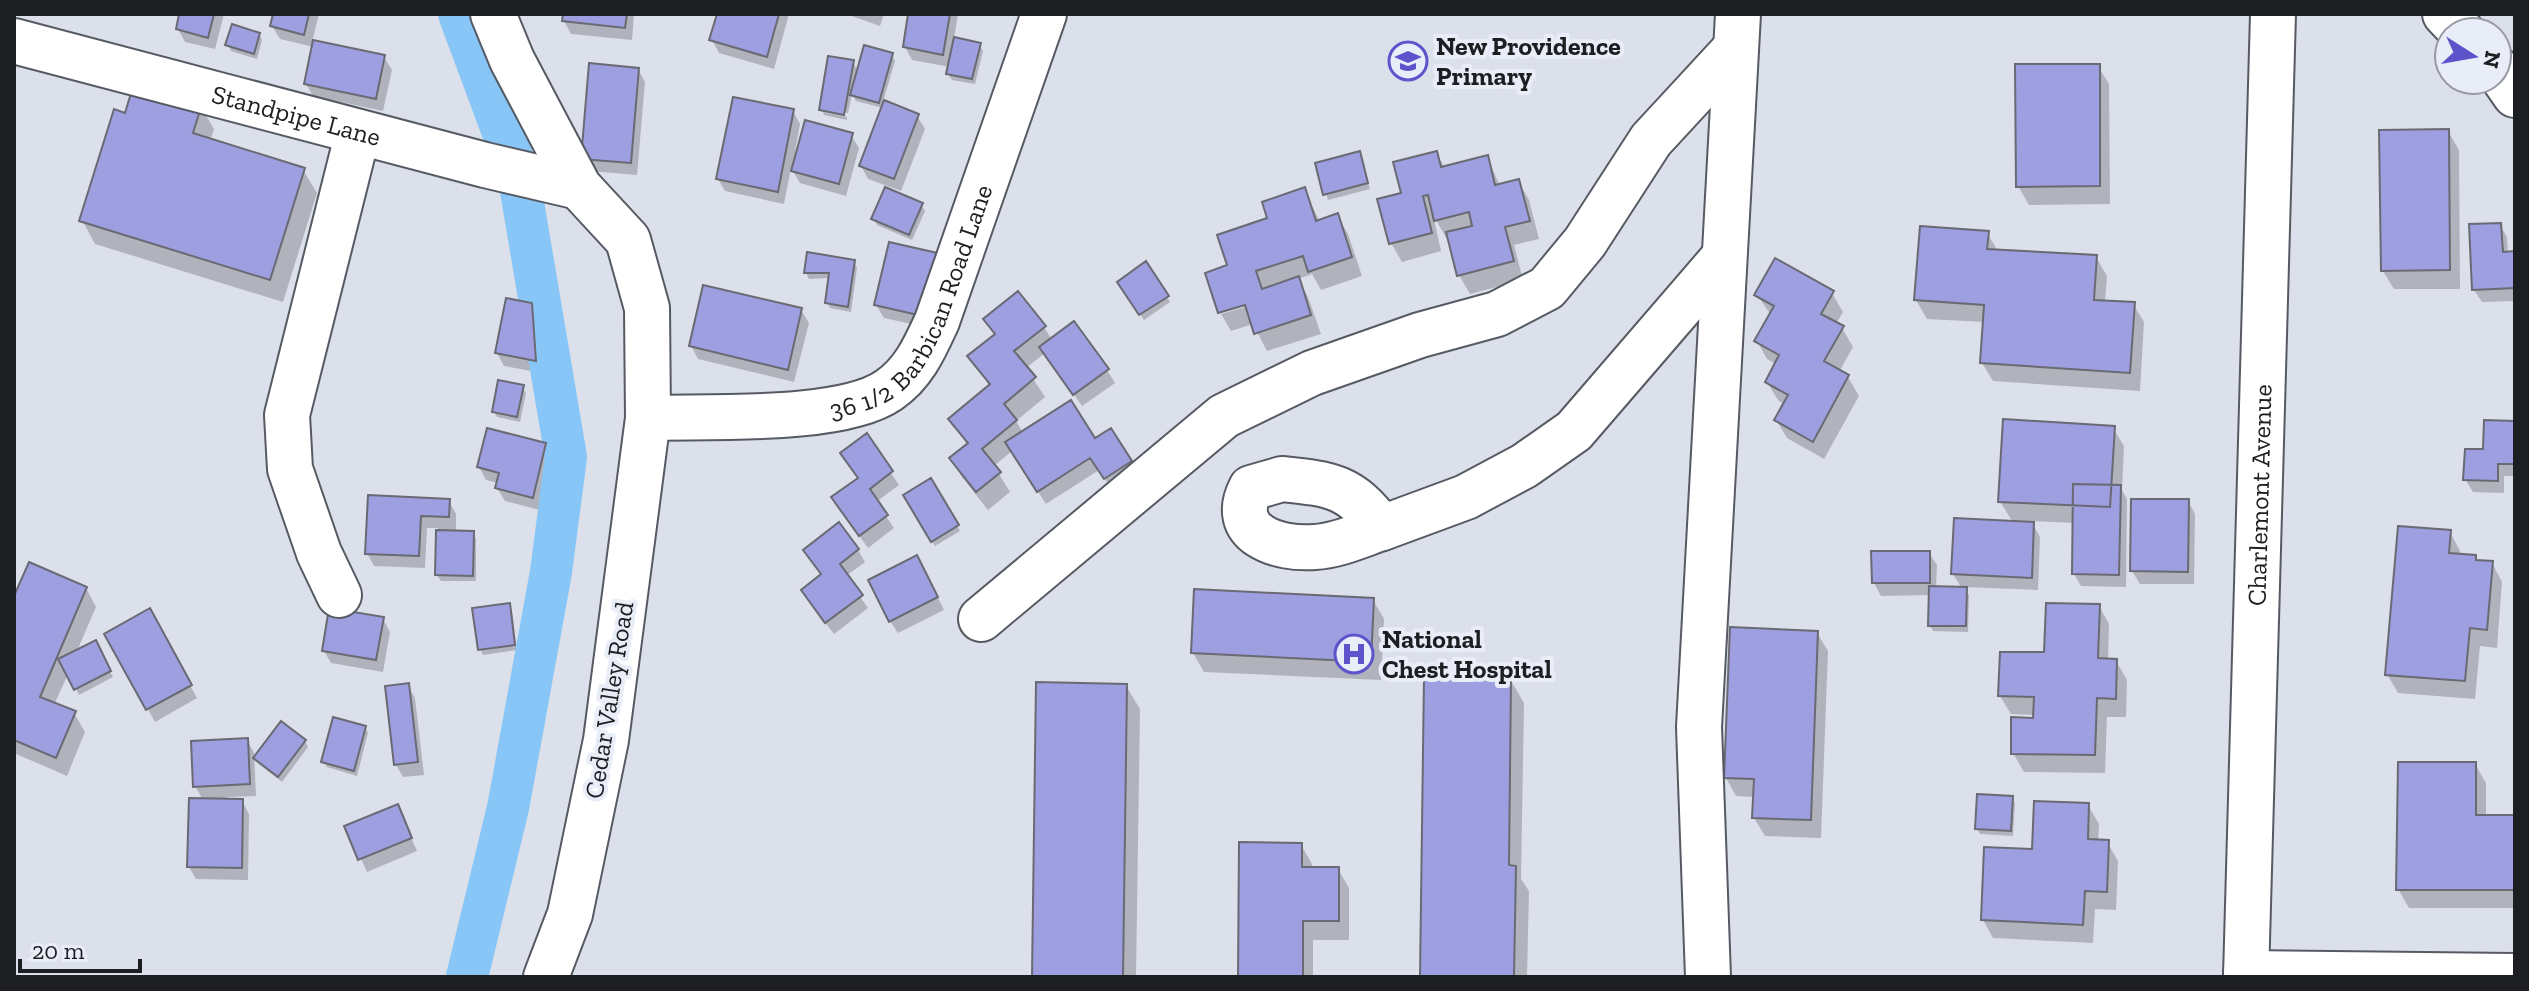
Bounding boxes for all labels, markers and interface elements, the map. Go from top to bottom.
north arrow [2433,16,2513,96]
place label: New Providence Primary [1436,30,1621,92]
school or university icon: New Providence Primary [1387,40,1429,82]
text: N [2477,49,2507,71]
street label: Standpipe Lane [209,78,384,153]
street label: 36 1/2 Barbican Road Lane [827,180,999,426]
street label: Charlemont Avenue [2240,384,2279,606]
street label: Cedar Valley Road [578,599,640,801]
place label: National Chest Hospital [1382,623,1552,685]
hospital icon: National Chest Hospital [1333,633,1375,675]
scale bar [20,923,140,973]
text: 20 m [32,936,85,965]

